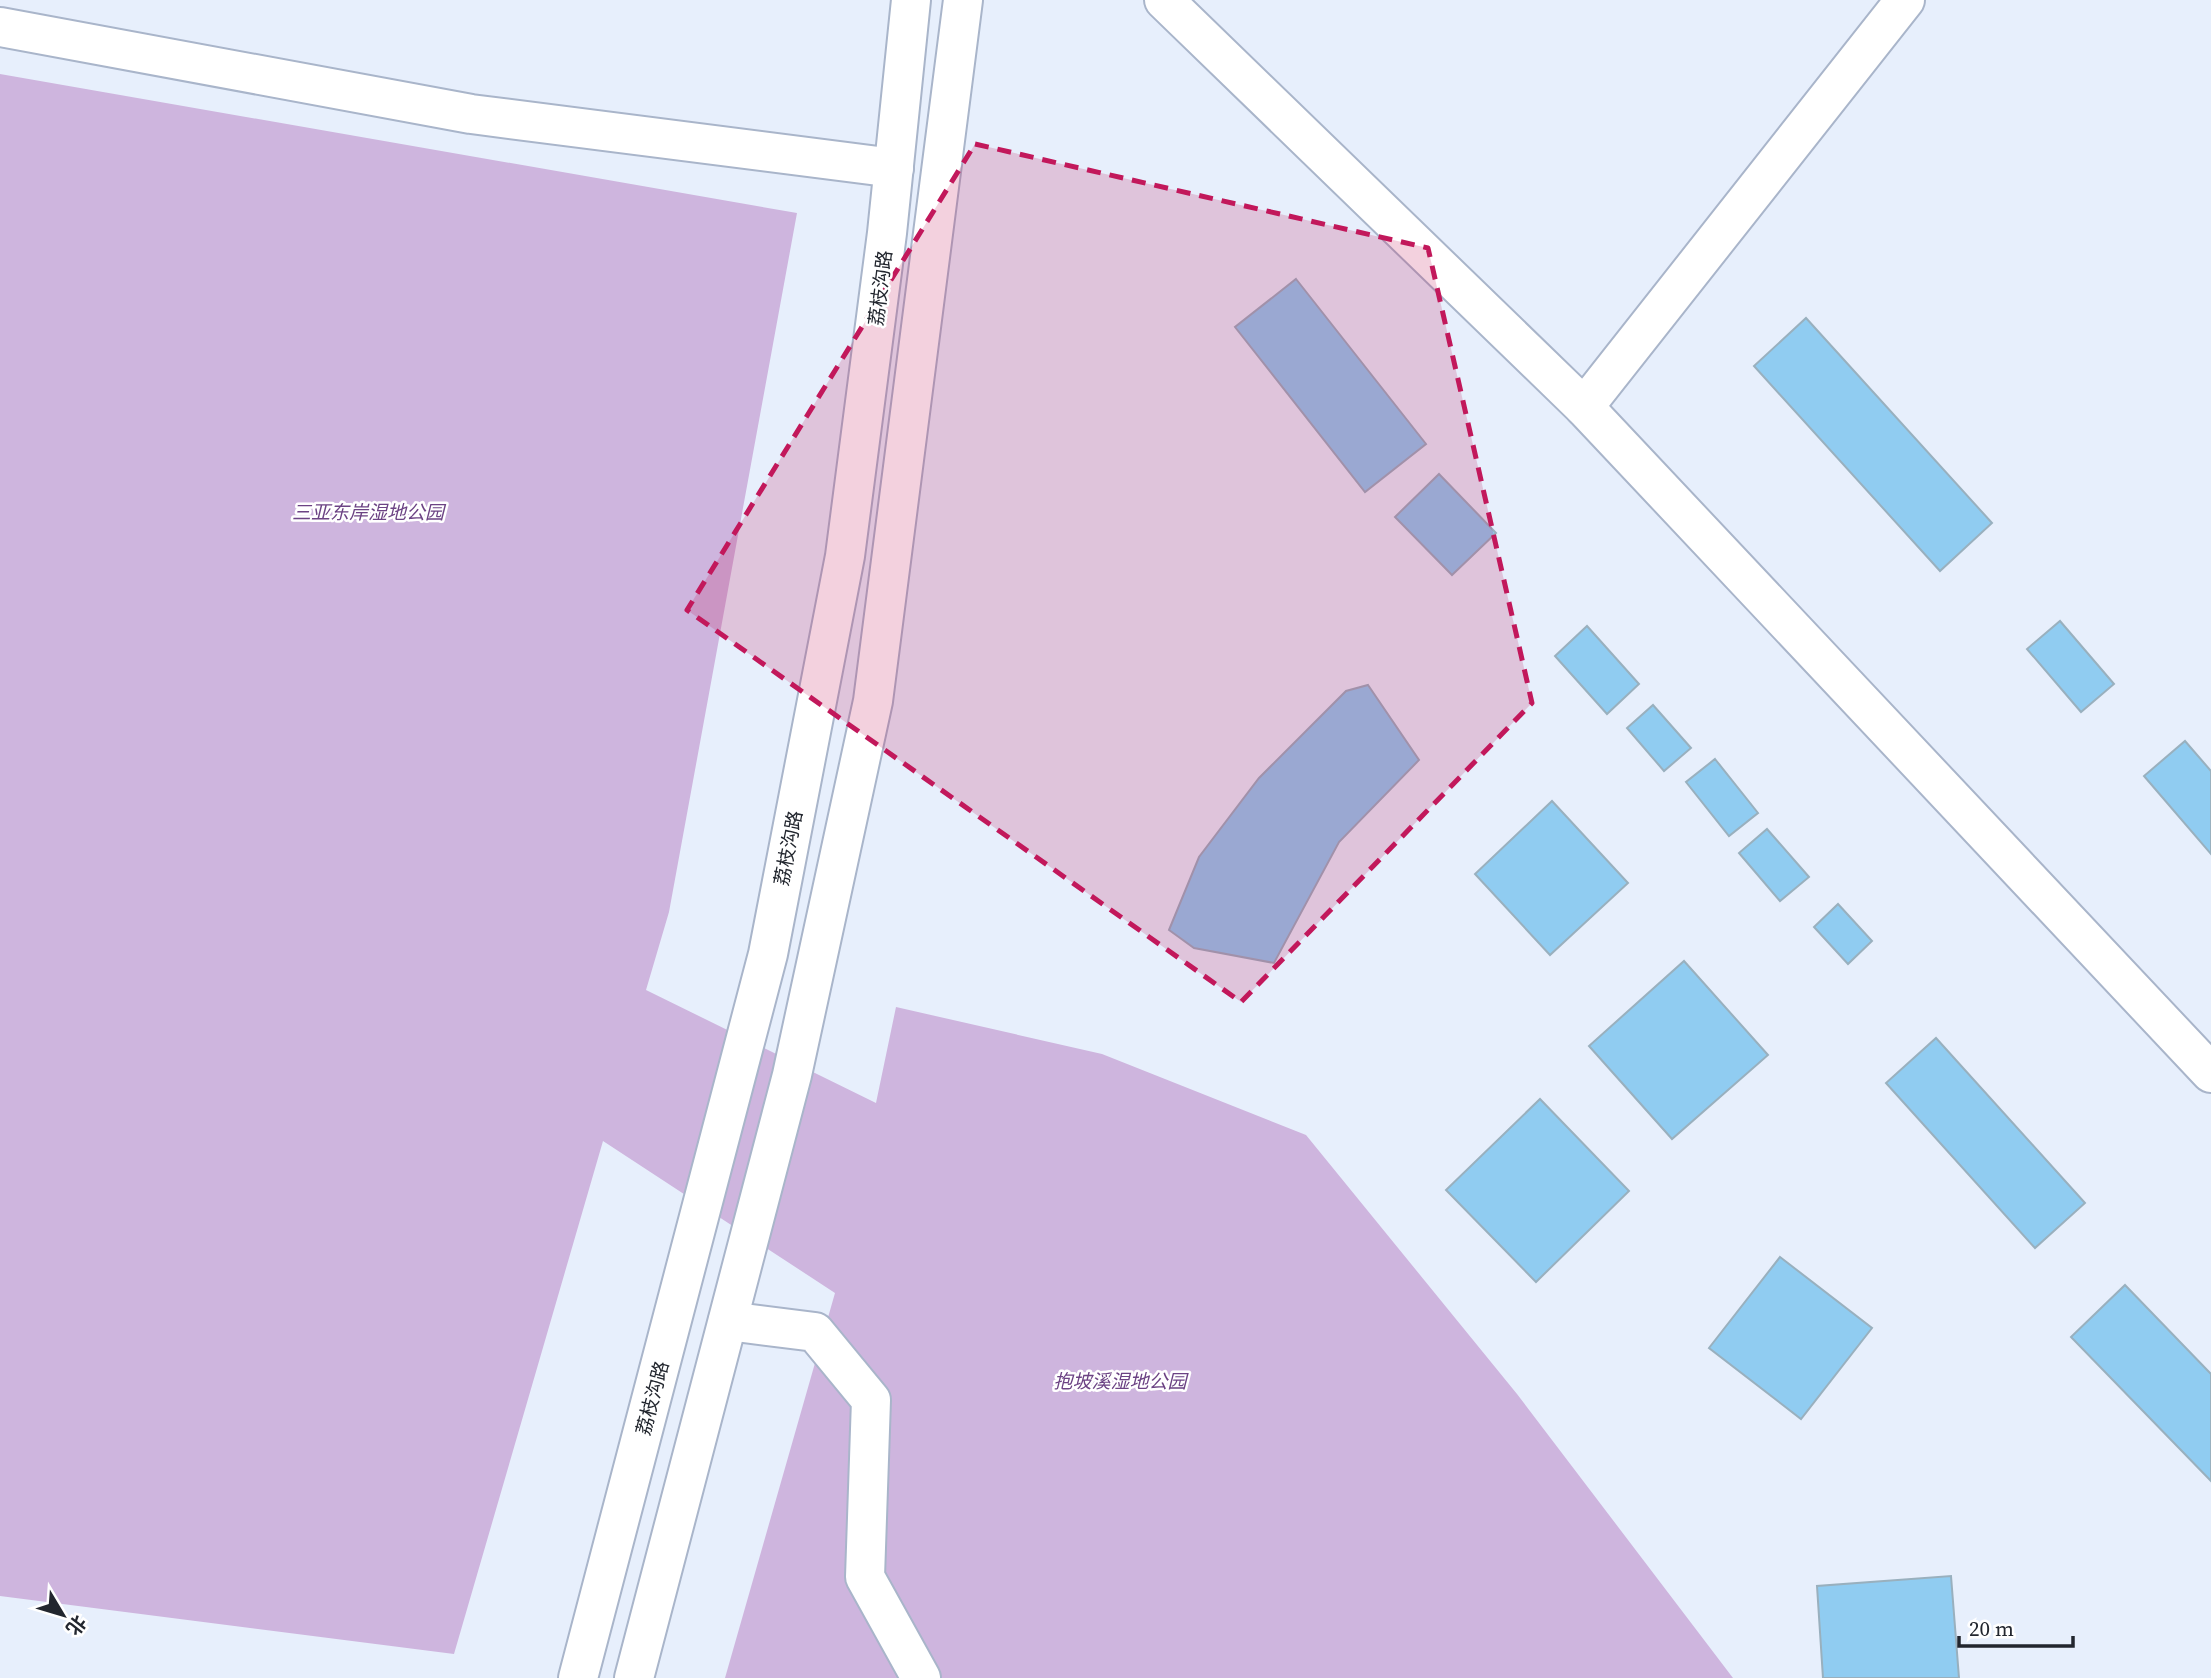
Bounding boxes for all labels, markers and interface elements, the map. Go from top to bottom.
street label: 荔枝沟路 [862,249,898,327]
park label: 三亚东岸湿地公园 [292,499,447,525]
street label: 荔枝沟路 [768,808,808,888]
street label: 荔枝沟路 [630,1358,674,1438]
park label: 抱坡溪湿地公园 [1053,1368,1189,1394]
north arrow [28,1580,98,1650]
scale bar [1959,1604,2073,1648]
text: 北 [60,1610,92,1641]
text: 20 m [1969,1614,2014,1643]

